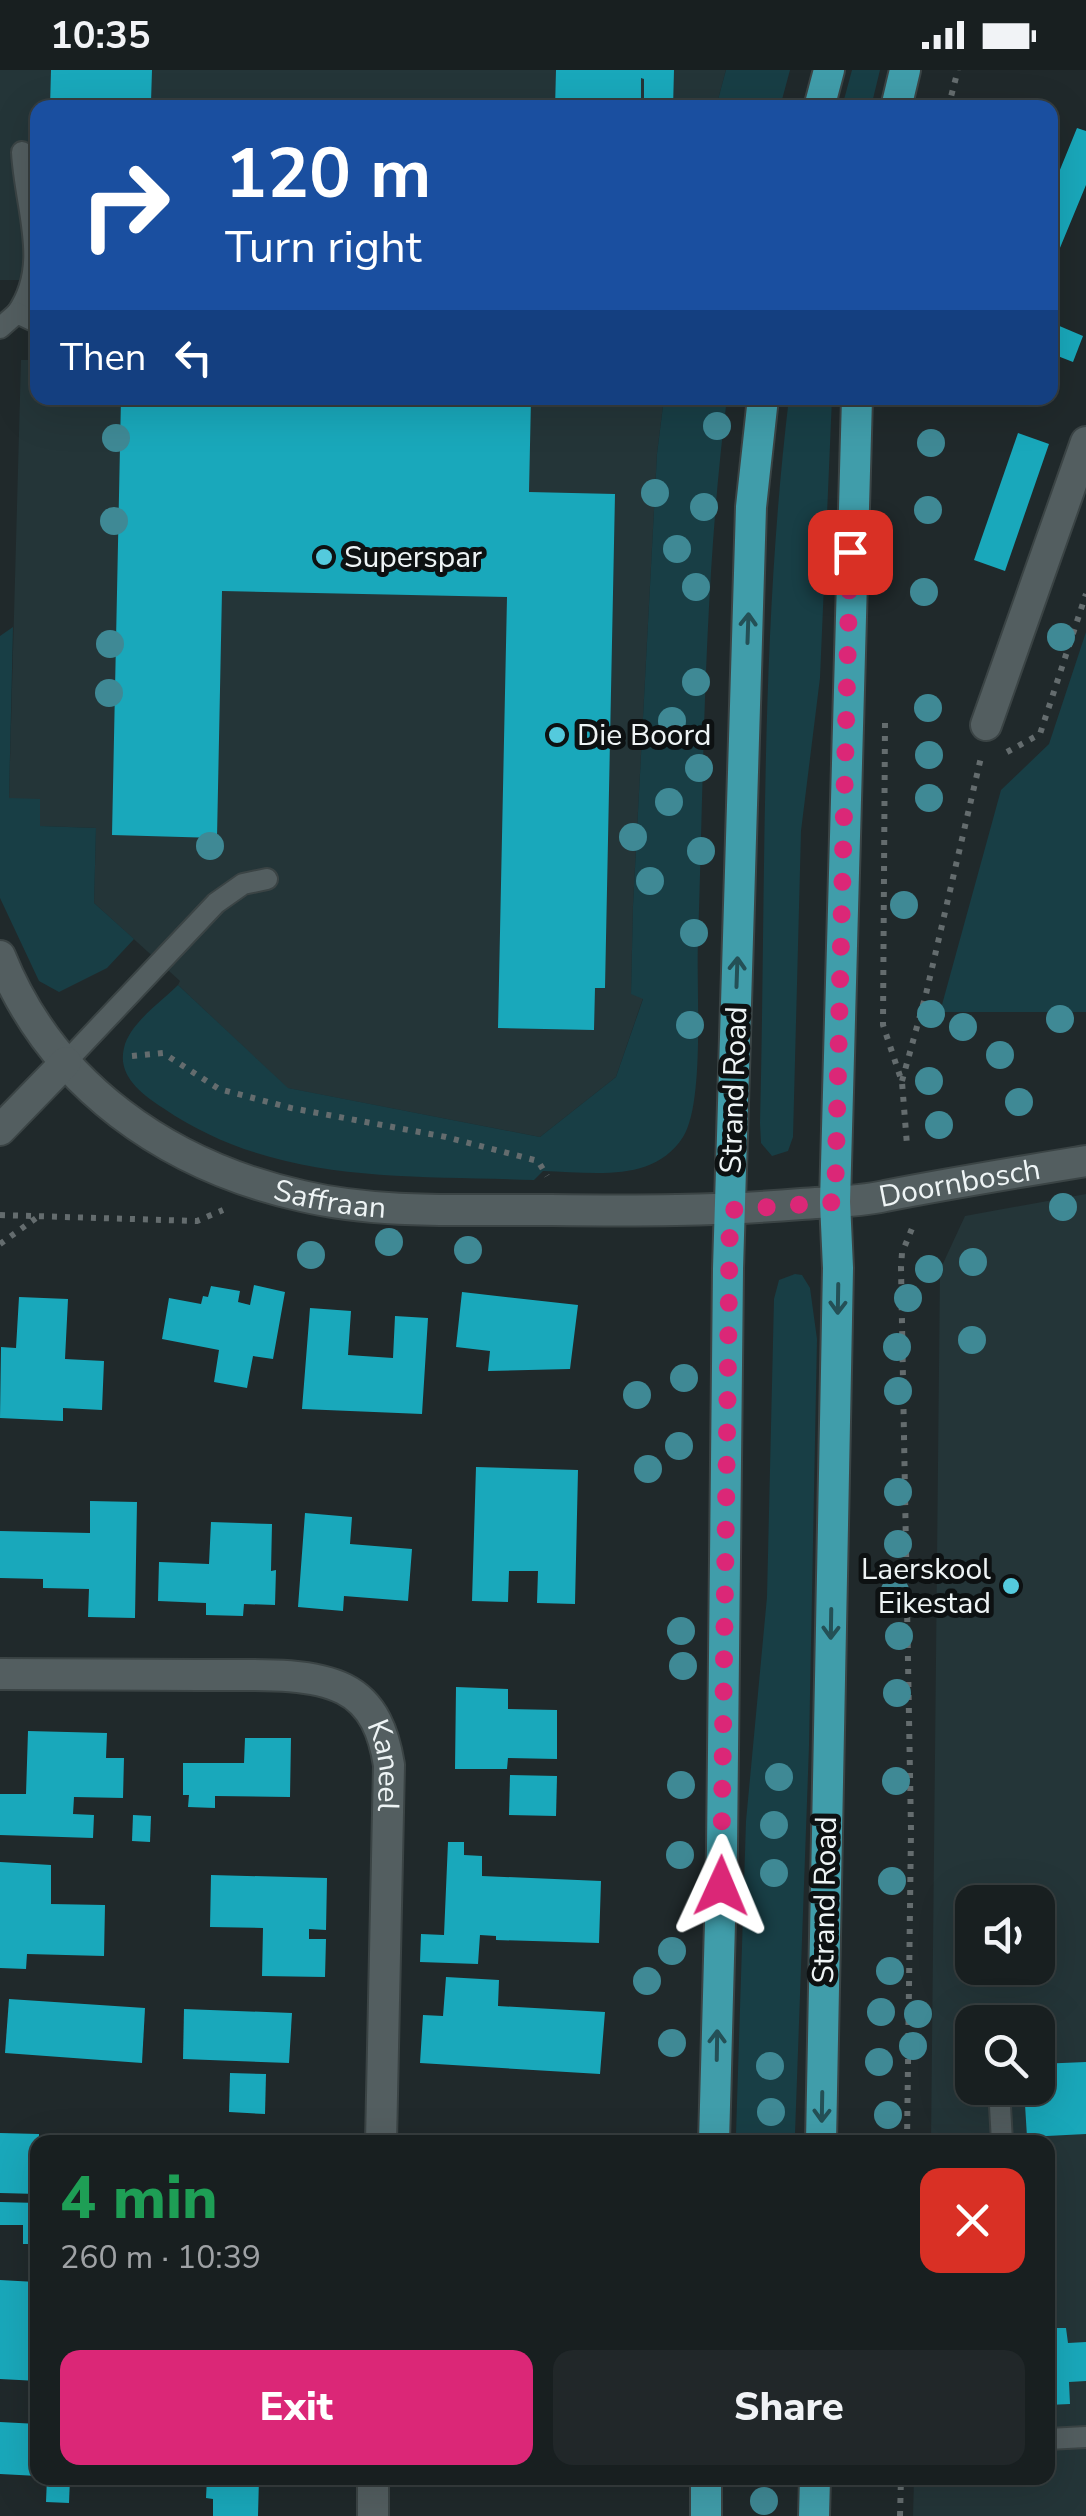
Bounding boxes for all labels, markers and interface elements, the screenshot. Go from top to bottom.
text: 10:35 [50,10,151,61]
text: 120 m [225,126,431,222]
icon: right [60,140,190,270]
text: Turn right [225,217,422,278]
icon: left [166,330,221,385]
text: Then [60,332,146,383]
pin [808,510,893,595]
icon: arrive [823,525,878,580]
place label: Superspar [344,537,482,578]
marker: Superspar [313,546,335,568]
one-way arrow [738,613,757,645]
place label: Die Boord [577,715,712,756]
marker: Die Boord [546,724,568,746]
one-way arrow [728,957,747,989]
street label: Strand Road [711,1006,757,1174]
street label: Doornbosch [875,1148,1043,1217]
street label: Saffraan [269,1169,388,1228]
one-way arrow [828,1283,847,1315]
place label: Laerskool Eikestad [861,1549,991,1624]
marker: Laerskool Eikestad [1000,1575,1022,1597]
one-way arrow [821,1608,840,1640]
street label: Kaneel [357,1713,410,1812]
street label: Strand Road [803,1816,847,1984]
position arrow [669,1834,773,1938]
map controls [955,1885,1055,2105]
button: sound [955,1885,1055,1985]
button: search [955,2005,1055,2105]
one-way arrow [707,2030,726,2062]
one-way arrow [812,2090,831,2122]
text: 4 min [60,2157,218,2239]
button: close [920,2168,1025,2273]
text: 260 m · 10:39 [60,2236,261,2279]
button: Exit [60,2350,533,2465]
button: Share [553,2350,1025,2465]

